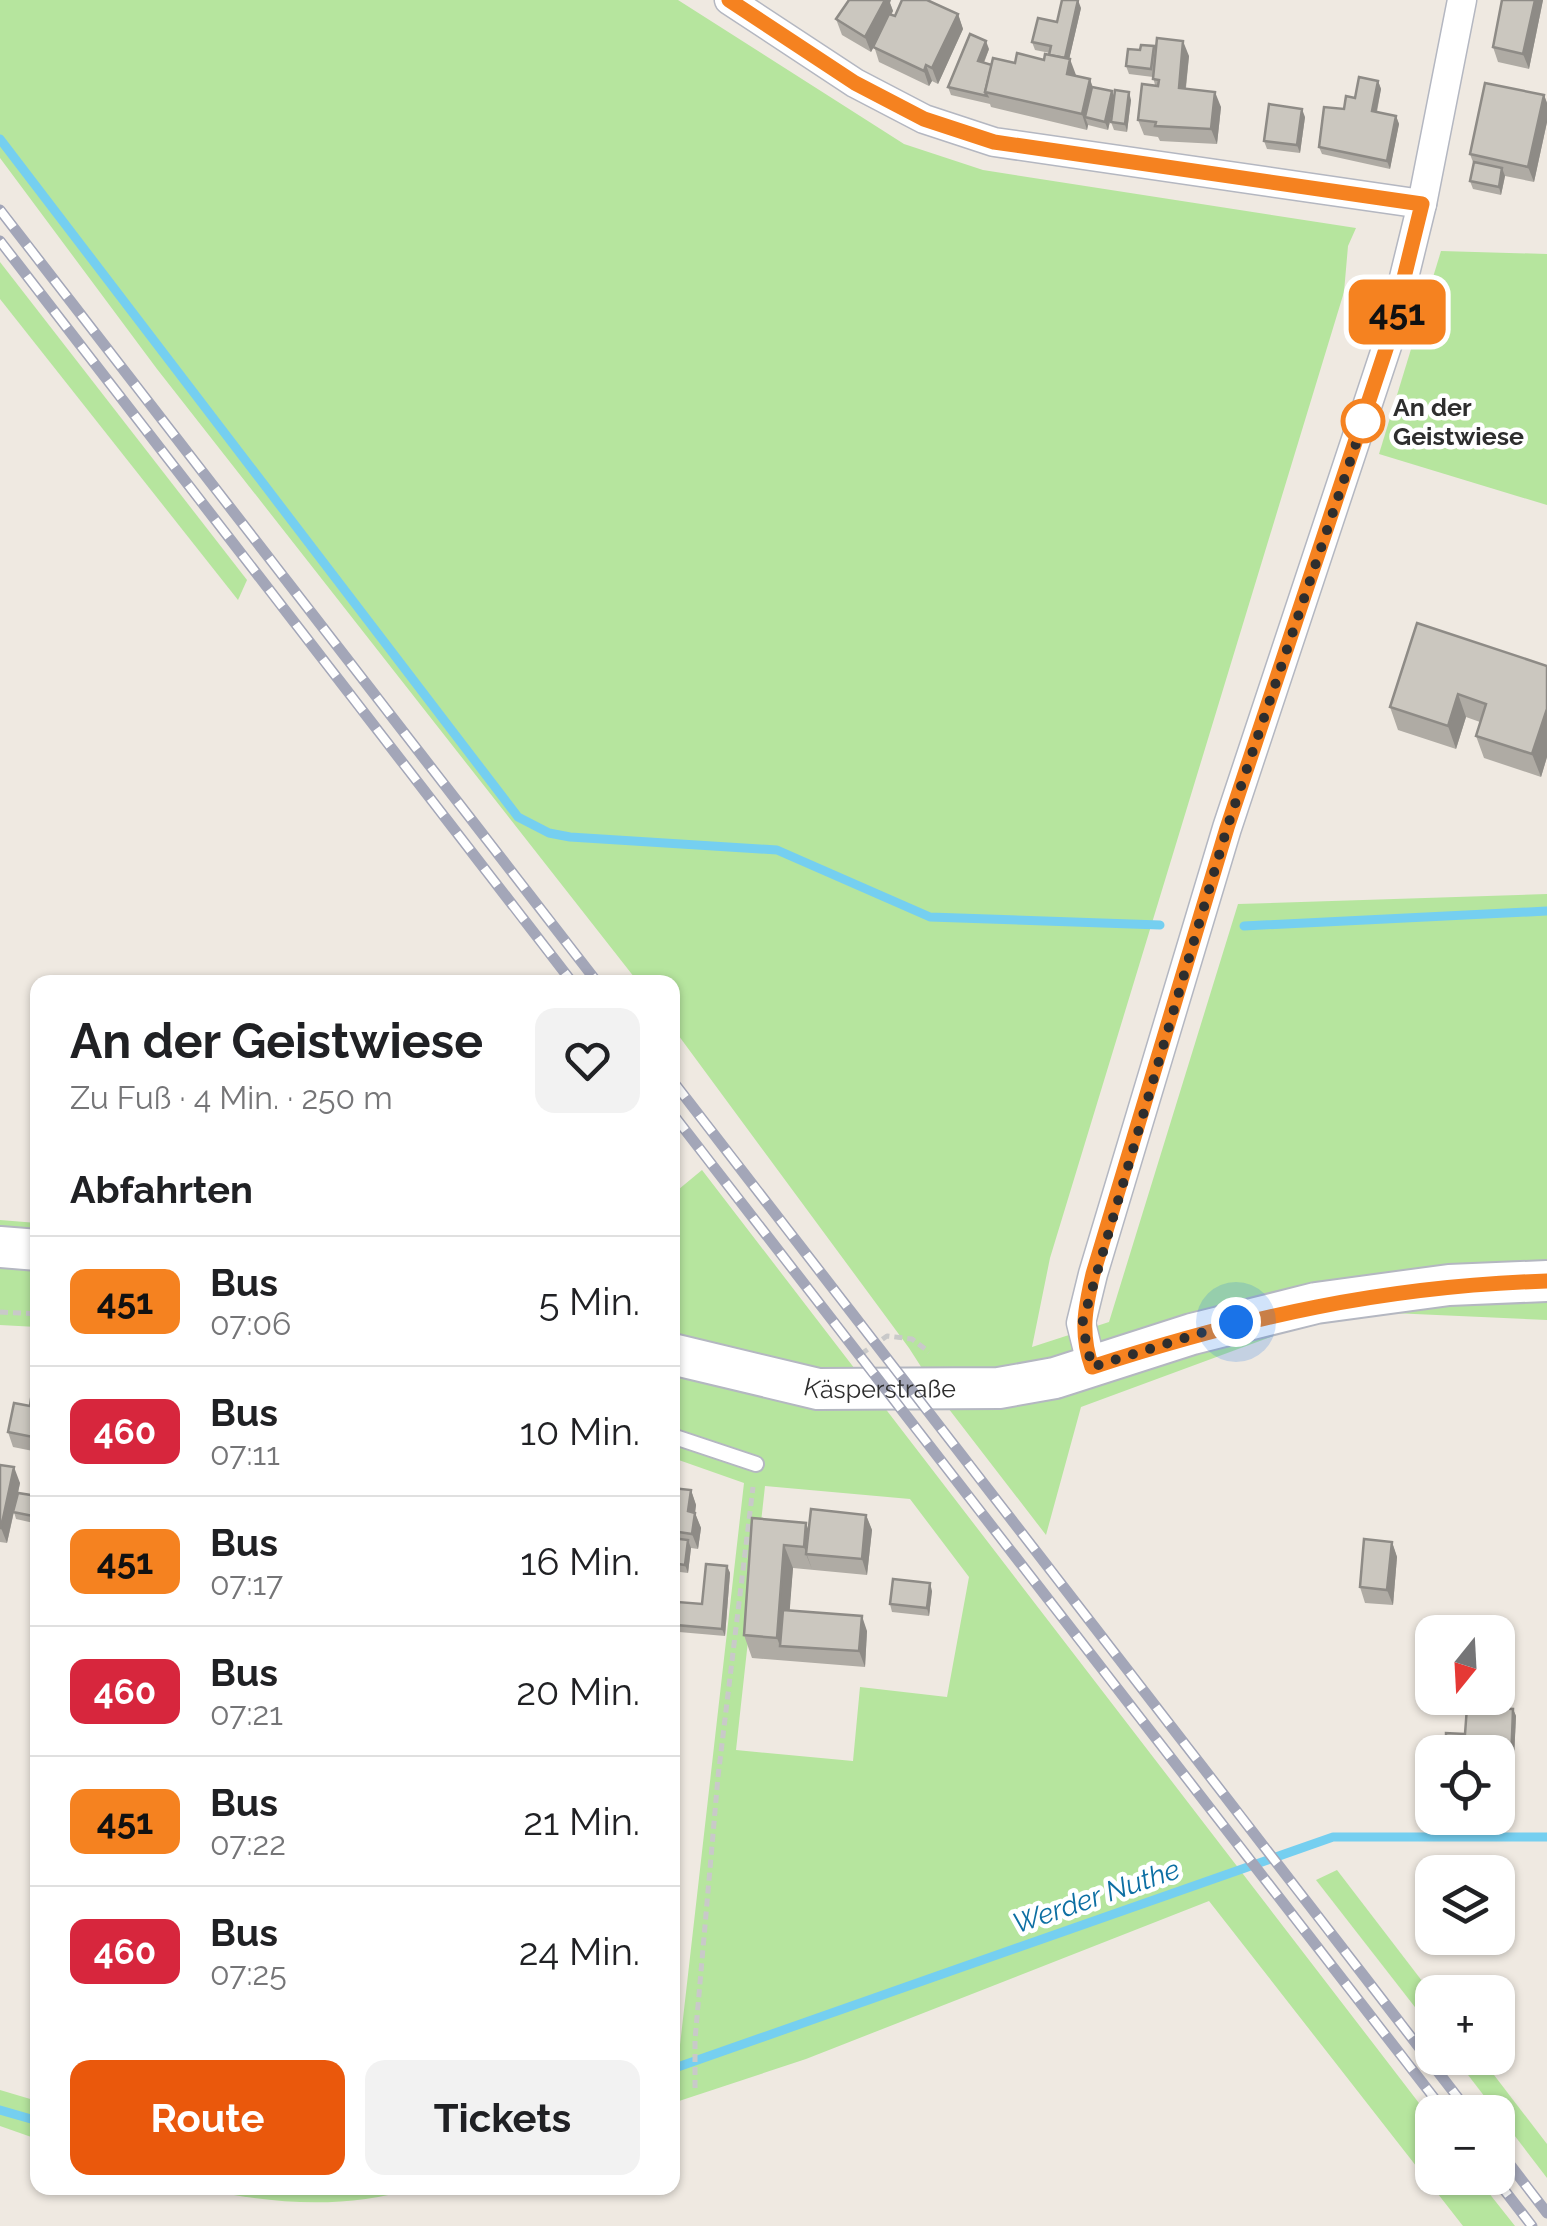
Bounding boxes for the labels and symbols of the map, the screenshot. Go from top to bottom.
line badge: 451 [1340,280,1454,344]
place label: An der Geistwiese [1393,392,1524,451]
marker: An der Geistwiese [1342,400,1384,442]
your location [1211,1297,1261,1347]
street label: Käsperstraße [801,1371,956,1404]
north arrow [1415,1615,1515,1715]
water label: Werder Nuthe [1008,1852,1184,1940]

